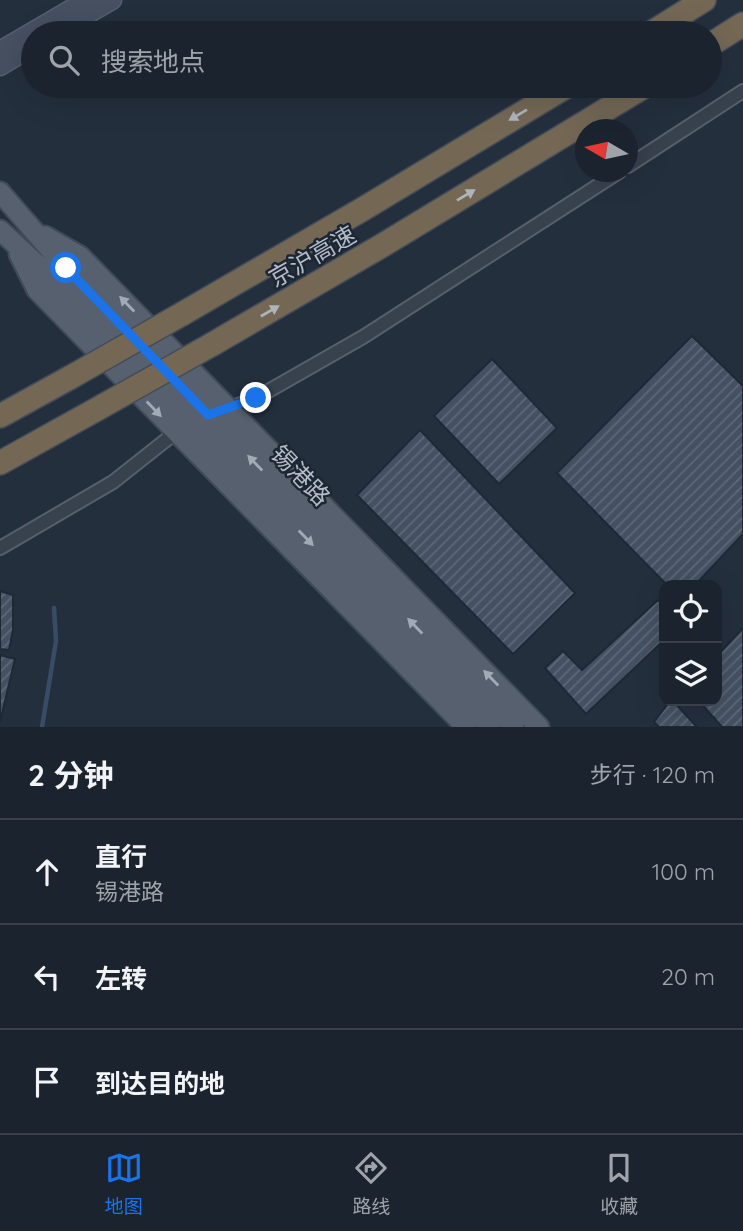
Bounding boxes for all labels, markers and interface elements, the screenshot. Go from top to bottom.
search box [21,21,722,98]
icon: search [45,41,83,79]
text: 搜索地点 [101,45,205,78]
one-way arrow [509,109,528,122]
north arrow [575,119,638,182]
one-way arrow [457,189,476,201]
street label: 京沪高速 [263,219,361,293]
route start [50,252,81,283]
one-way arrow [119,296,136,313]
one-way arrow [261,304,280,317]
route end [240,382,271,413]
one-way arrow [145,400,161,417]
street label: 锡港路 [265,439,337,511]
one-way arrow [248,455,264,472]
one-way arrow [297,529,313,546]
map controls [659,580,722,706]
button: locate [659,580,722,643]
one-way arrow [406,617,423,634]
button: layers [659,643,722,706]
one-way arrow [483,670,499,686]
text: 2 分钟 [28,756,113,794]
text: 步行 · 120 m [590,760,715,789]
text: 直行 [95,840,147,873]
icon: ahead [28,853,66,891]
text: 100 m [652,857,715,886]
text: 锡港路 [95,877,164,906]
icon: left [28,958,66,996]
text: 左转 [95,962,147,995]
text: 20 m [661,962,715,991]
icon: arrive [28,1063,66,1101]
text: 到达目的地 [95,1067,225,1100]
tab: 地图 [105,1149,143,1218]
tab: 路线 [352,1149,390,1218]
tab: 收藏 [600,1149,638,1218]

